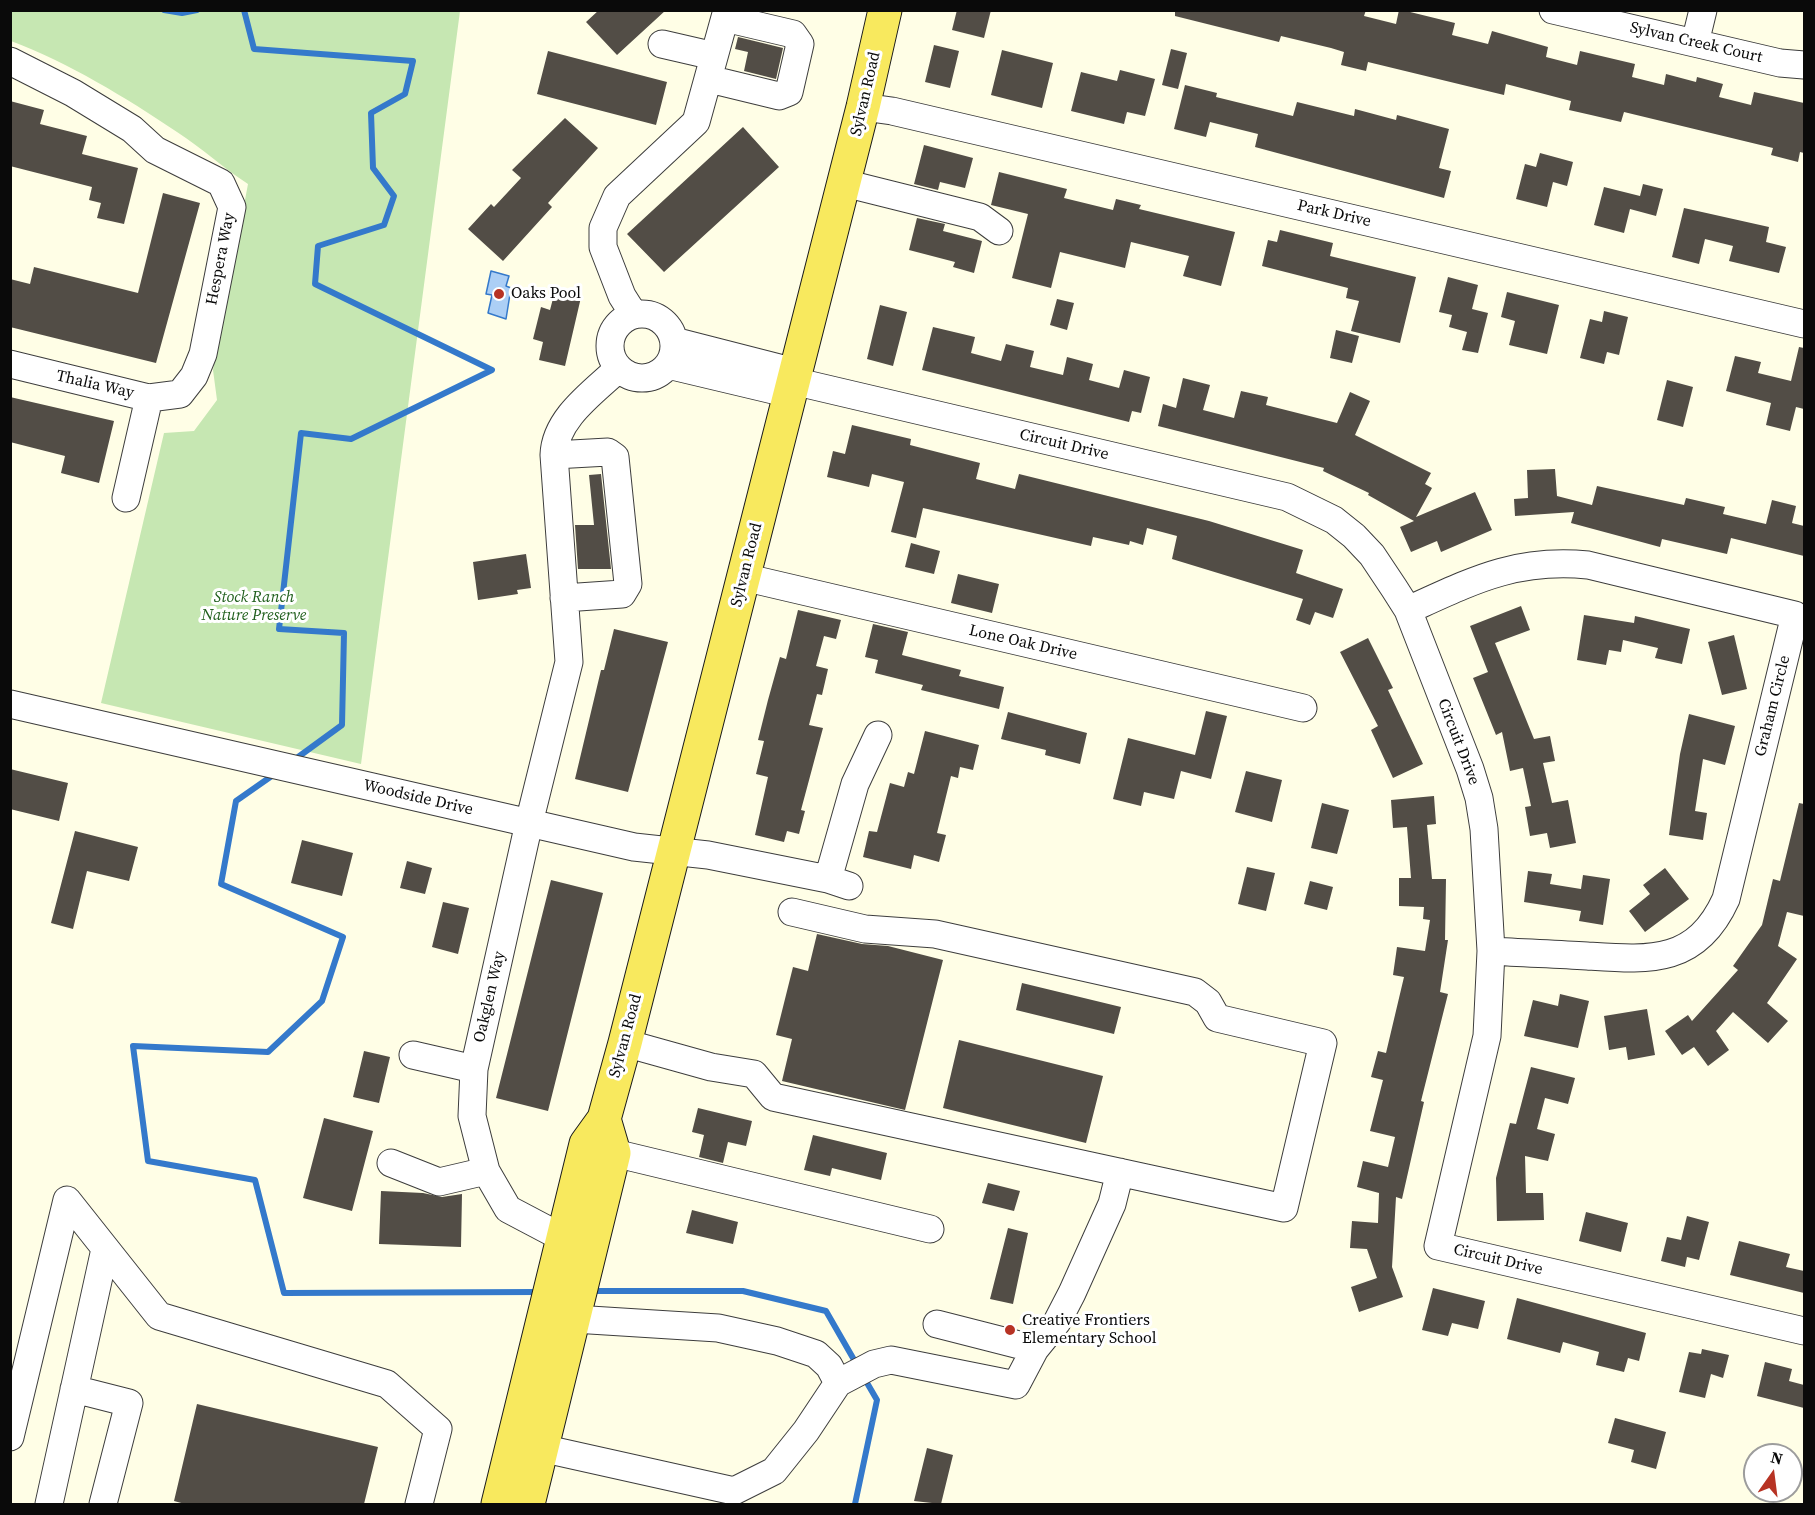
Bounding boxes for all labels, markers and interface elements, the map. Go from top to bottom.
street label: Sylvan Creek Court [1628,18,1764,68]
street label: Sylvan Road [847,50,885,138]
street label: Park Drive [1295,196,1373,232]
street label: Hespera Way [203,211,239,307]
place label: Oaks Pool [511,284,581,304]
marker: Oaks Pool [492,287,506,301]
street label: Thalia Way [54,367,136,403]
street label: Circuit Drive [1018,425,1110,465]
street label: Sylvan Road [727,521,767,609]
park label: Stock Ranch Nature Preserve [202,588,306,626]
street label: Lone Oak Drive [967,621,1079,665]
street label: Graham Circle [1751,653,1795,759]
street label: Circuit Drive [1433,696,1483,788]
street label: Woodside Drive [361,776,475,820]
street label: Oakglen Way [470,949,510,1045]
street label: Sylvan Road [606,992,646,1080]
street label: Circuit Drive [1452,1240,1544,1280]
place label: Creative Frontiers Elementary School [1022,1311,1156,1349]
marker: Creative Frontiers Elementary School [1003,1323,1017,1337]
north arrow [1743,1443,1803,1503]
text: N [1769,1445,1785,1470]

